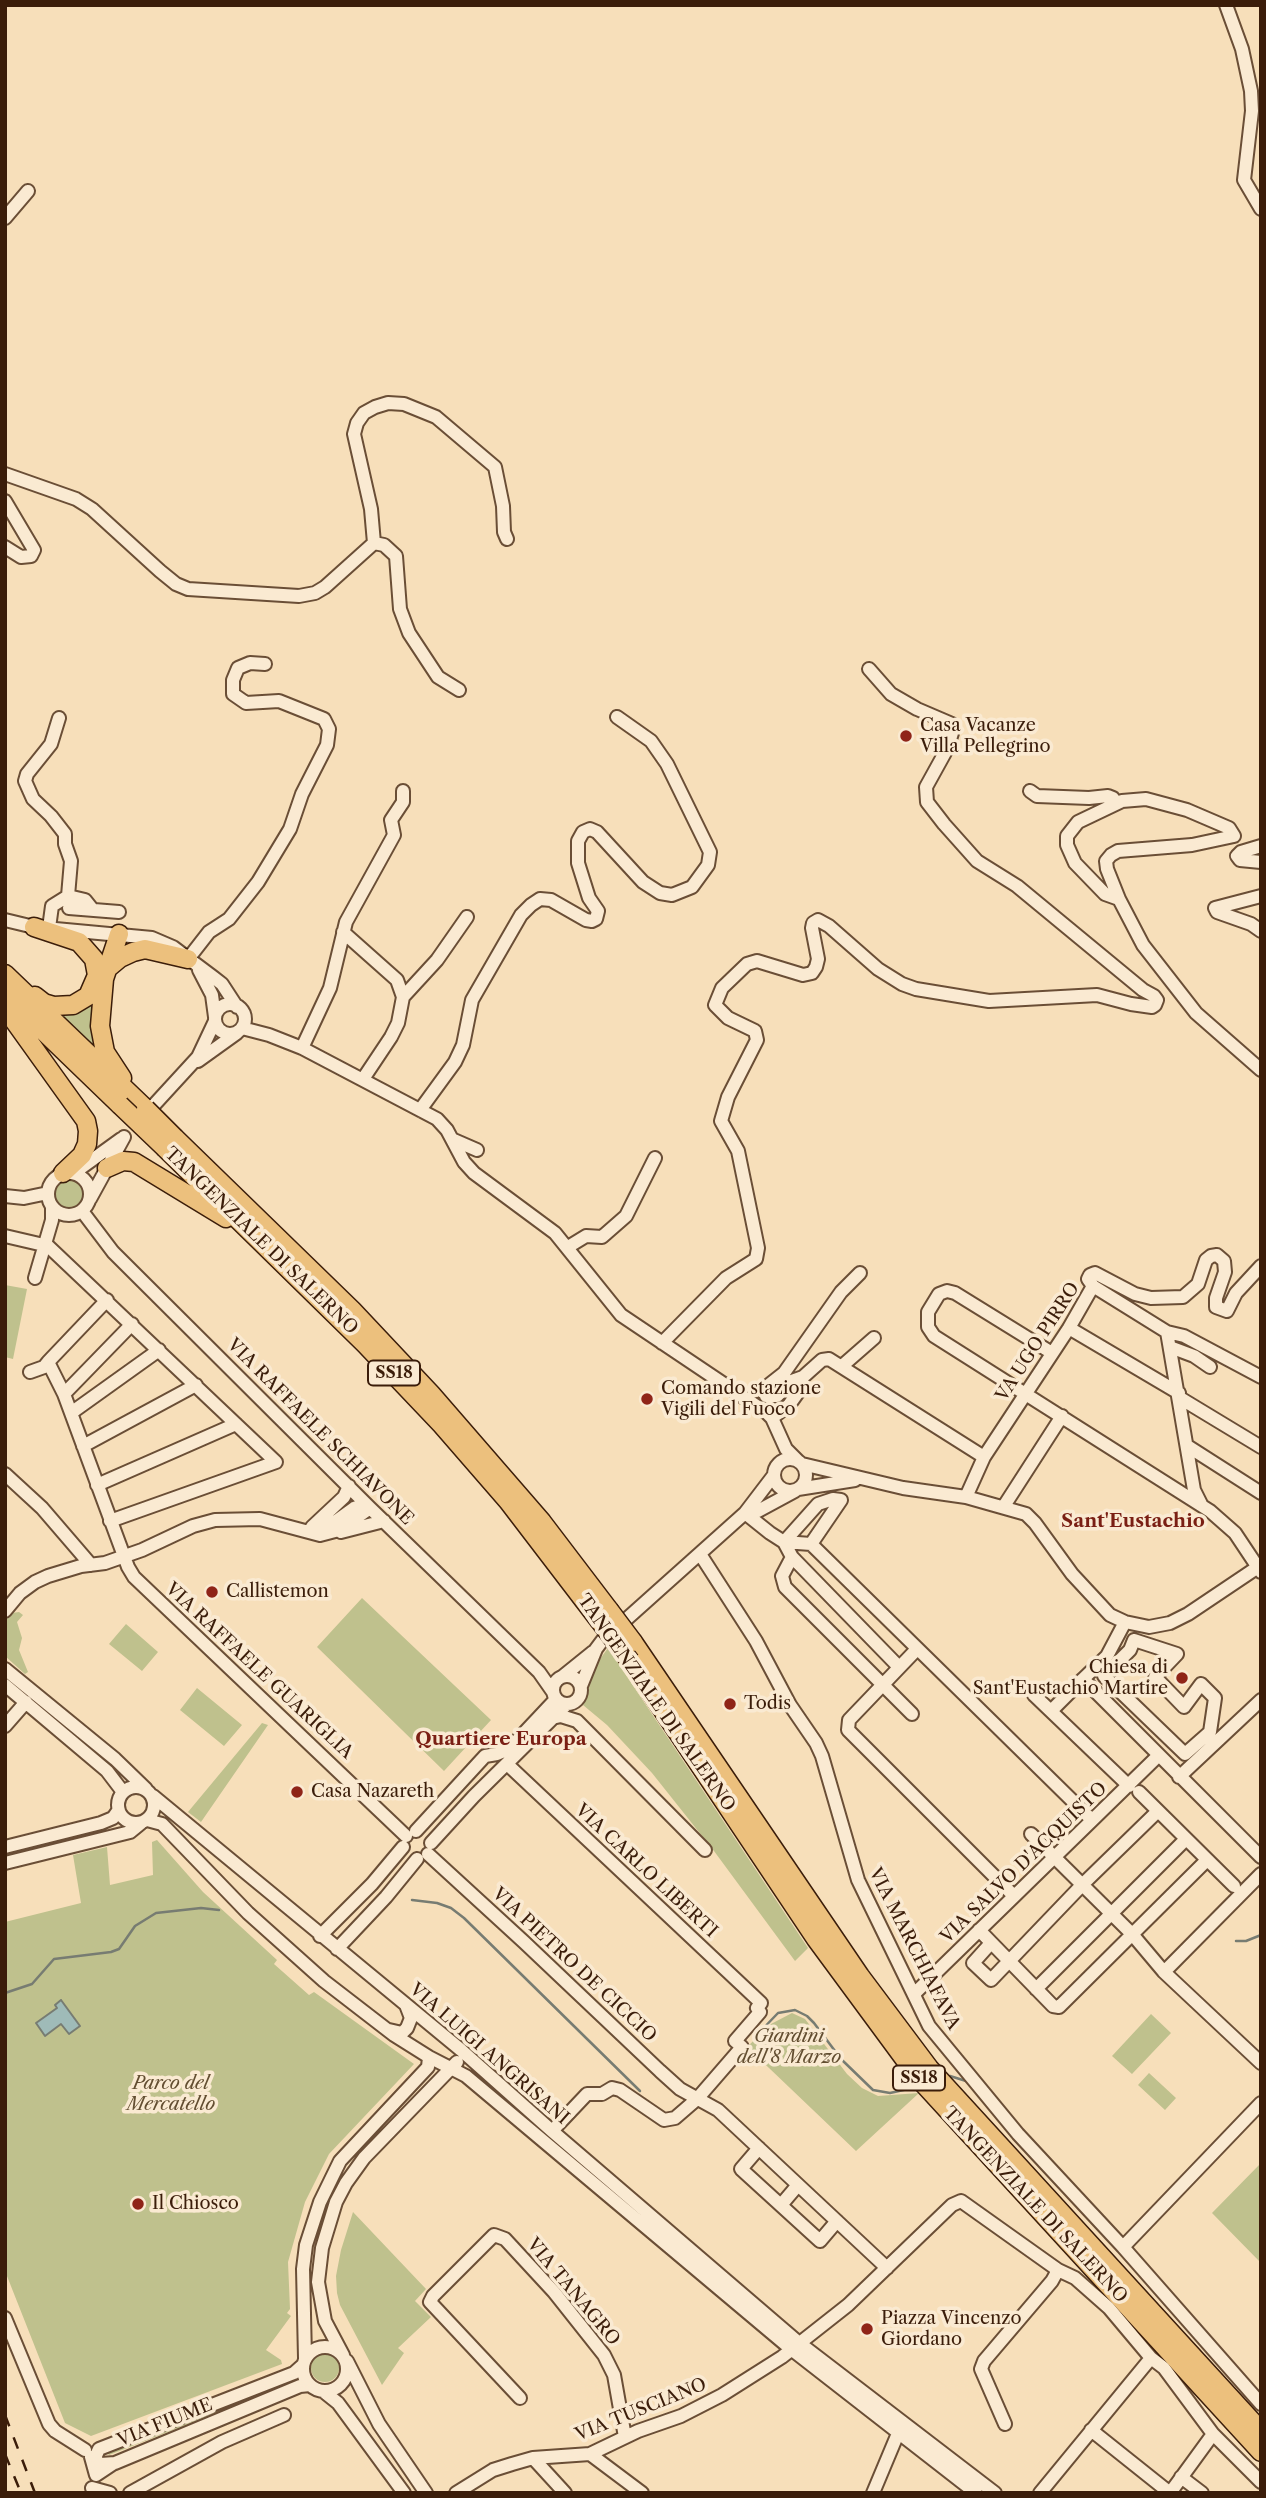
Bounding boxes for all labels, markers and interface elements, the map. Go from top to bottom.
place label: Casa Vacanze Villa Pellegrino [920,715,1051,758]
marker: Casa Vacanze Villa Pellegrino [898,728,914,744]
street label: TANGENZIALE DI SALERNO [160,1143,362,1339]
street label: VA UGO PIRRO [992,1279,1084,1405]
street label: VIA RAFFAELE SCHIAVONE [222,1334,418,1530]
road number: SS18 [368,1360,420,1386]
place label: Comando stazione Vigili del Fuoco [661,1378,821,1420]
marker: Comando stazione Vigili del Fuoco [639,1391,655,1407]
district label: Sant'Eustachio [1061,1511,1205,1533]
street label: VIA RAFFAELE GUARIGLIA [161,1578,357,1764]
place label: Callistemon [226,1581,329,1603]
marker: Callistemon [204,1584,220,1600]
street label: TANGENZIALE DI SALERNO [573,1590,739,1816]
place label: Chiesa di Sant'Eustachio Martire [973,1657,1168,1700]
marker: Chiesa di Sant'Eustachio Martire [1174,1670,1190,1686]
place label: Todis [744,1693,791,1715]
marker: Todis [722,1696,738,1712]
district label: Quartiere Europa [415,1729,587,1751]
street label: VIA SALVO D'ACQUISTO [936,1778,1112,1948]
place label: Casa Nazareth [311,1781,434,1803]
marker: Casa Nazareth [289,1784,305,1800]
street label: VIA CARLO LIBERTI [570,1800,722,1942]
street label: VIA MARCHIAFAVA [864,1864,964,2034]
street label: VIA PIETRO DE CICCIO [487,1883,661,2047]
street label: VIA LUIGI ANGRISANI [405,1979,573,2129]
park label: Giardini dell'8 Marzo [737,2026,841,2068]
road number: SS18 [893,2066,945,2090]
park label: Parco del Mercatello [127,2073,215,2116]
street label: TANGENZIALE DI SALERNO [938,2103,1132,2307]
place label: Il Chiosco [152,2193,239,2215]
marker: Il Chiosco [130,2196,146,2212]
street label: VIA TANAGRO [522,2234,624,2350]
place label: Piazza Vincenzo Giordano [881,2308,1022,2350]
marker: Piazza Vincenzo Giordano [859,2321,875,2337]
street label: VIA TUSCIANO [572,2374,710,2446]
street label: VIA FIUME [114,2394,216,2452]

